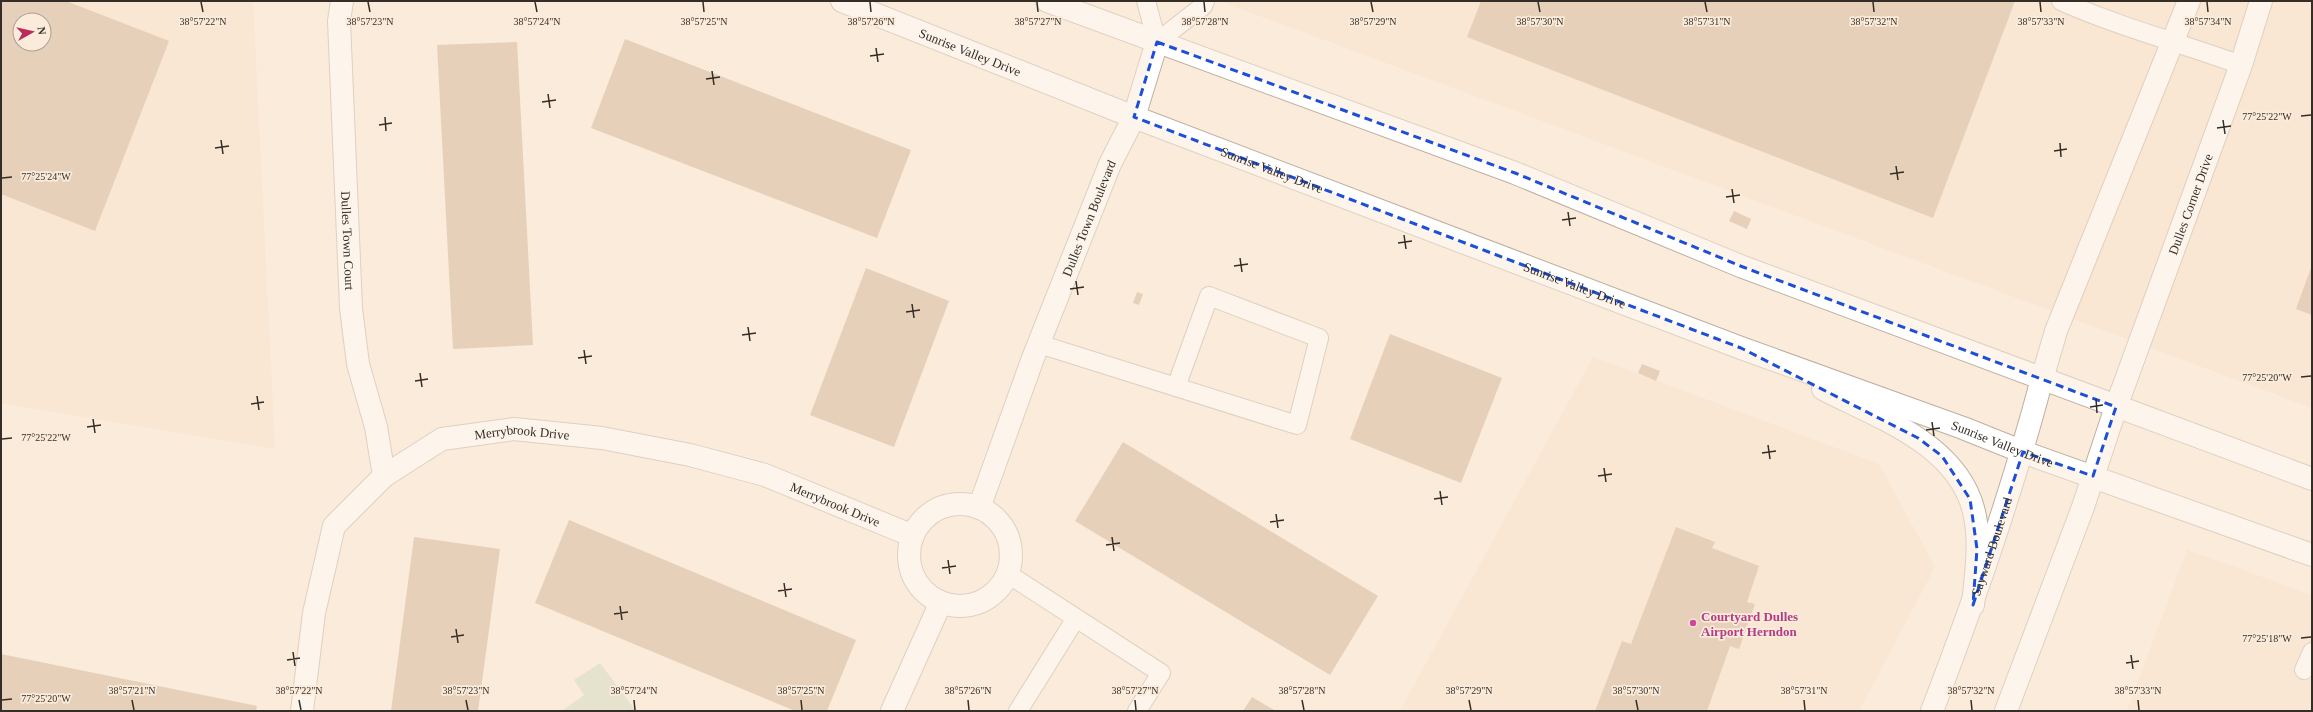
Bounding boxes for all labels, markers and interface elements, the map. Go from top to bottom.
north arrow [12,12,52,52]
text: 38°57'22"N [179,16,227,27]
text: 38°57'23"N [346,16,394,27]
text: 38°57'24"N [513,16,561,27]
text: 38°57'25"N [680,16,728,27]
text: 38°57'26"N [847,16,895,27]
text: 38°57'27"N [1014,16,1062,27]
text: 38°57'28"N [1181,16,1229,27]
text: 38°57'29"N [1349,16,1397,27]
text: 38°57'30"N [1516,16,1564,27]
text: 38°57'31"N [1683,16,1731,27]
text: 38°57'32"N [1850,16,1898,27]
text: 38°57'33"N [2017,16,2065,27]
text: 38°57'34"N [2184,16,2232,27]
street label: Sunrise Valley Drive [917,25,1024,79]
text: N [35,26,48,35]
text: 77°25'22"W [2242,111,2292,122]
street label: Sunrise Valley Drive [1219,143,1326,196]
street label: Dulles Corner Drive [2165,151,2216,257]
street label: Dulles Town Boulevard [1059,157,1119,278]
text: 77°25'24"W [21,171,71,182]
street label: Dulles Town Court [339,191,358,291]
street label: Sunrise Valley Drive [1522,259,1628,311]
text: 77°25'20"W [2242,372,2292,383]
street label: Sunrise Valley Drive [1949,417,2056,470]
street label: Merrybrook Drive [473,421,570,442]
text: 77°25'22"W [21,432,71,443]
street label: Merrybrook Drive [788,479,883,529]
street label: Sayward Boulevard [1968,495,2015,598]
place label: Courtyard Dulles Airport Herndon [1701,609,1798,639]
marker: Courtyard Dulles Airport Herndon [1688,618,1698,628]
text: 77°25'18"W [2242,633,2292,644]
text: 38°57'21"N [108,685,156,696]
text: 38°57'22"N [275,685,323,696]
text: 38°57'23"N [442,685,490,696]
text: 38°57'24"N [610,685,658,696]
text: 38°57'25"N [777,685,825,696]
text: 38°57'26"N [944,685,992,696]
text: 38°57'27"N [1111,685,1159,696]
text: 38°57'28"N [1278,685,1326,696]
text: 38°57'29"N [1445,685,1493,696]
text: 38°57'30"N [1612,685,1660,696]
text: 38°57'31"N [1780,685,1828,696]
text: 38°57'32"N [1947,685,1995,696]
text: 38°57'33"N [2114,685,2162,696]
text: 77°25'20"W [21,693,71,704]

